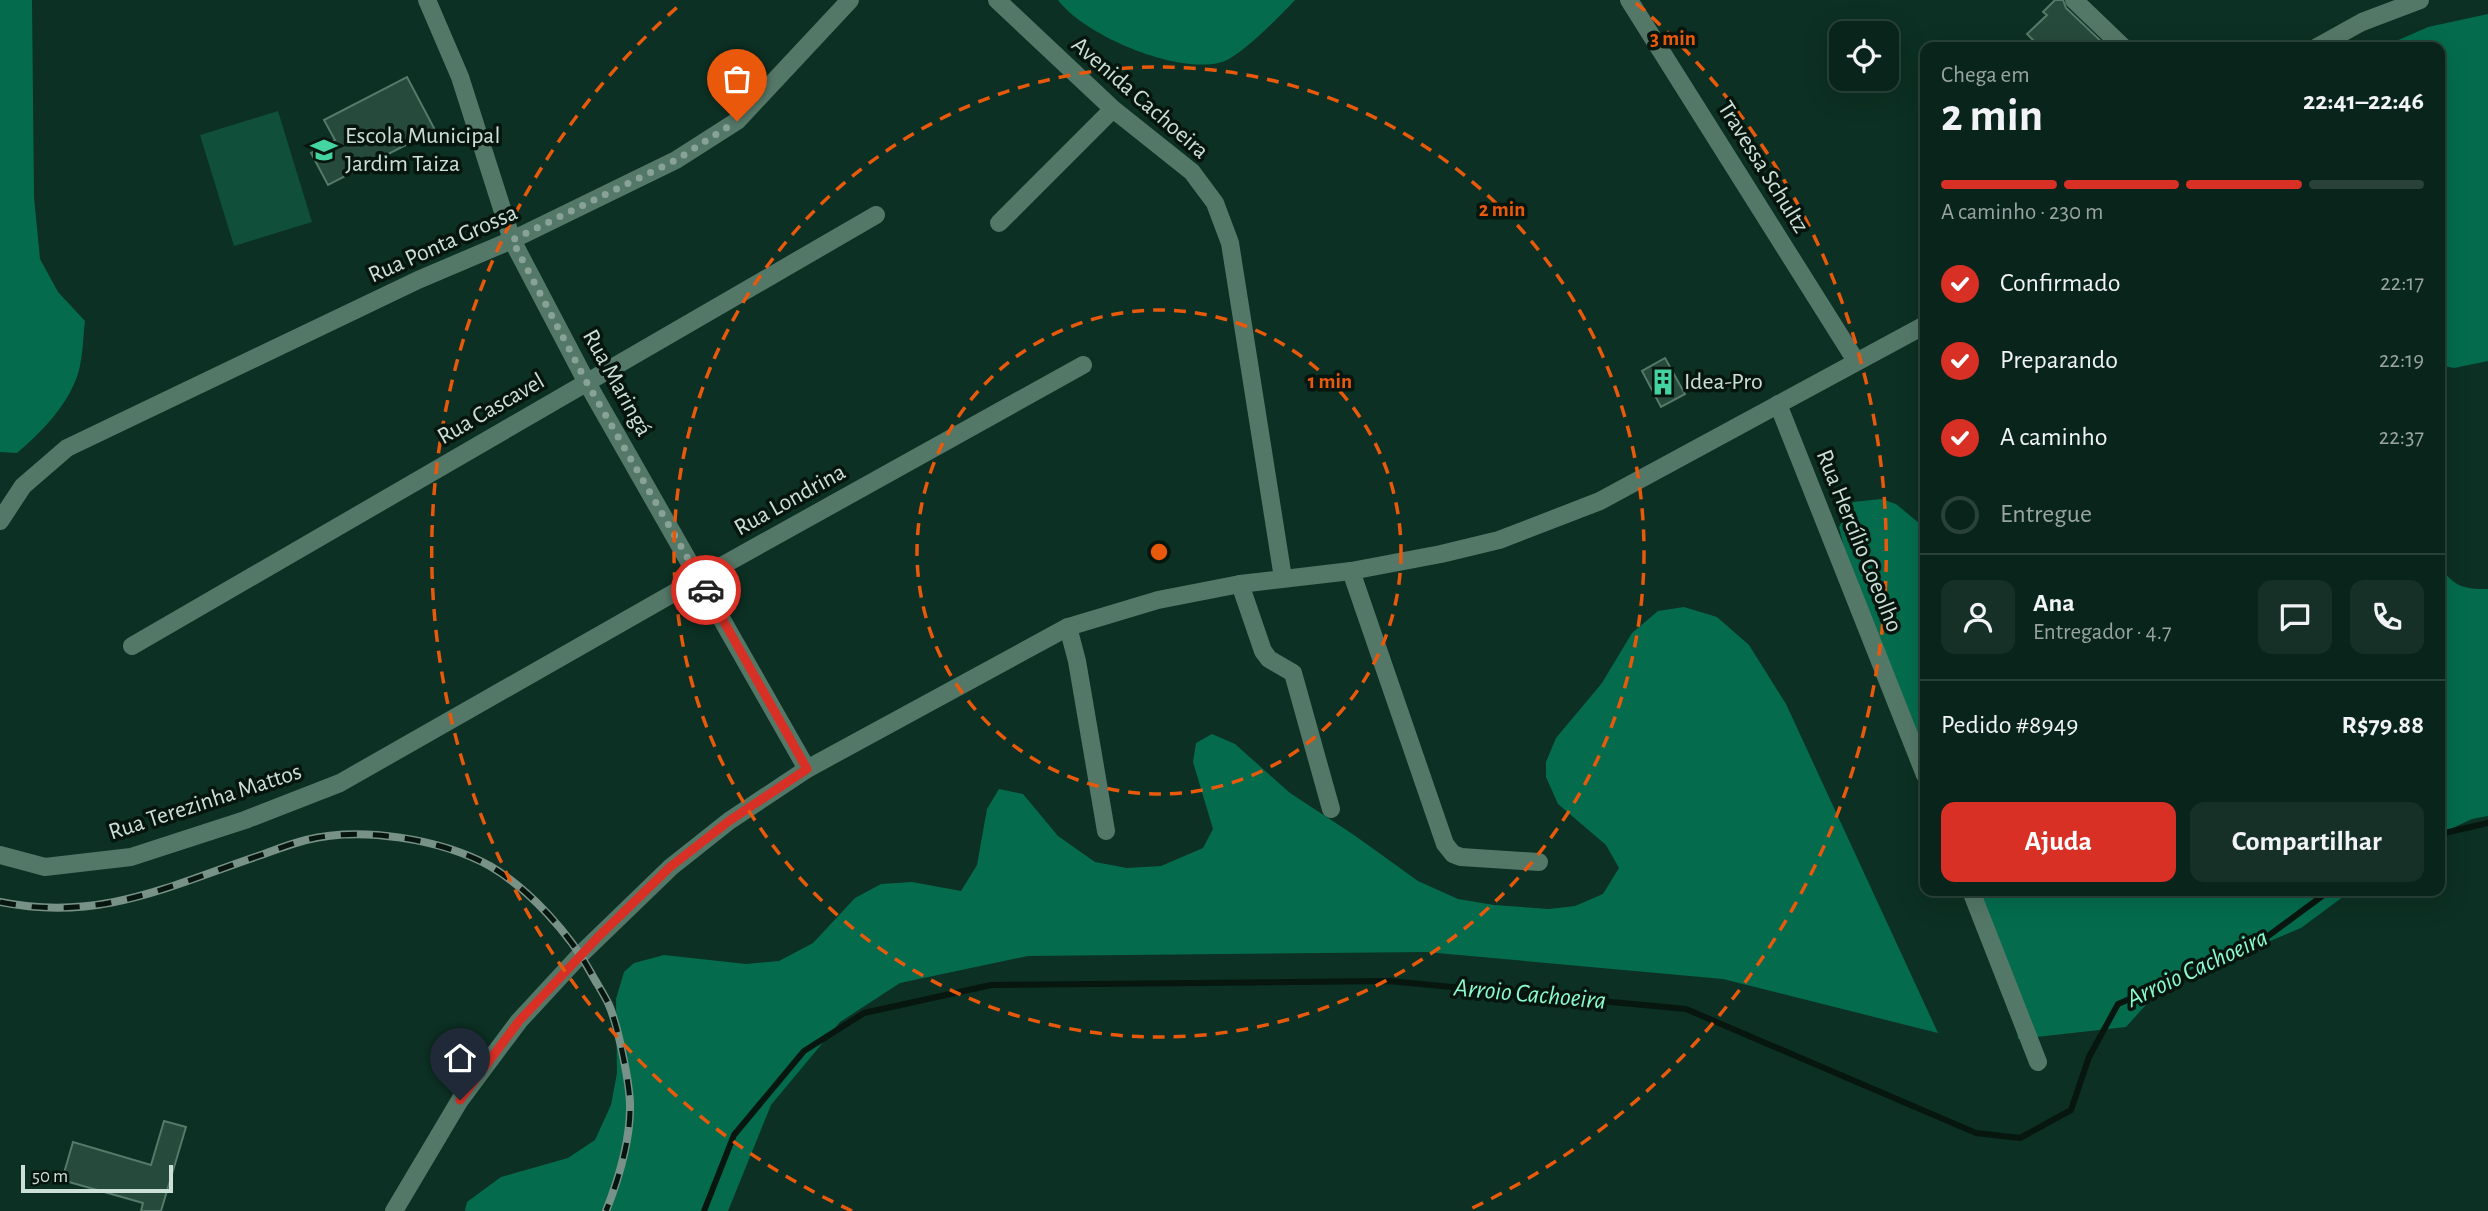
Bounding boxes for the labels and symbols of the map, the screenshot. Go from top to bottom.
text: 3 min [1650,28,1696,49]
street label: Avenida Cachoeira [1067,32,1213,164]
pin [707,49,767,121]
street label: Travessa Schultz [1713,97,1813,237]
place label: Escola Municipal Jardim Taiza [345,124,500,176]
school or university icon: Escola Municipal Jardim Taiza [309,135,339,165]
text: 2 min [1479,199,1525,220]
street label: Rua Ponta Grossa [365,200,521,288]
street label: Rua Maringá [578,326,656,440]
building icon: Idea-Pro [1648,367,1678,397]
street label: Rua Cascavel [433,369,549,449]
place label: Idea-Pro [1684,370,1763,394]
text: 1 min [1308,371,1352,392]
street label: Rua Hercílio Coeolho [1811,446,1907,636]
street label: Rua Londrina [730,460,850,540]
centre of rings [1147,540,1171,564]
courier [671,555,741,625]
street label: Rua Terezinha Mattos [106,759,304,845]
water label: Arroio Cachoeira [2121,924,2272,1012]
water label: Arroio Cachoeira [1452,974,1607,1014]
pin [430,1028,490,1100]
scale bar [21,1162,173,1194]

